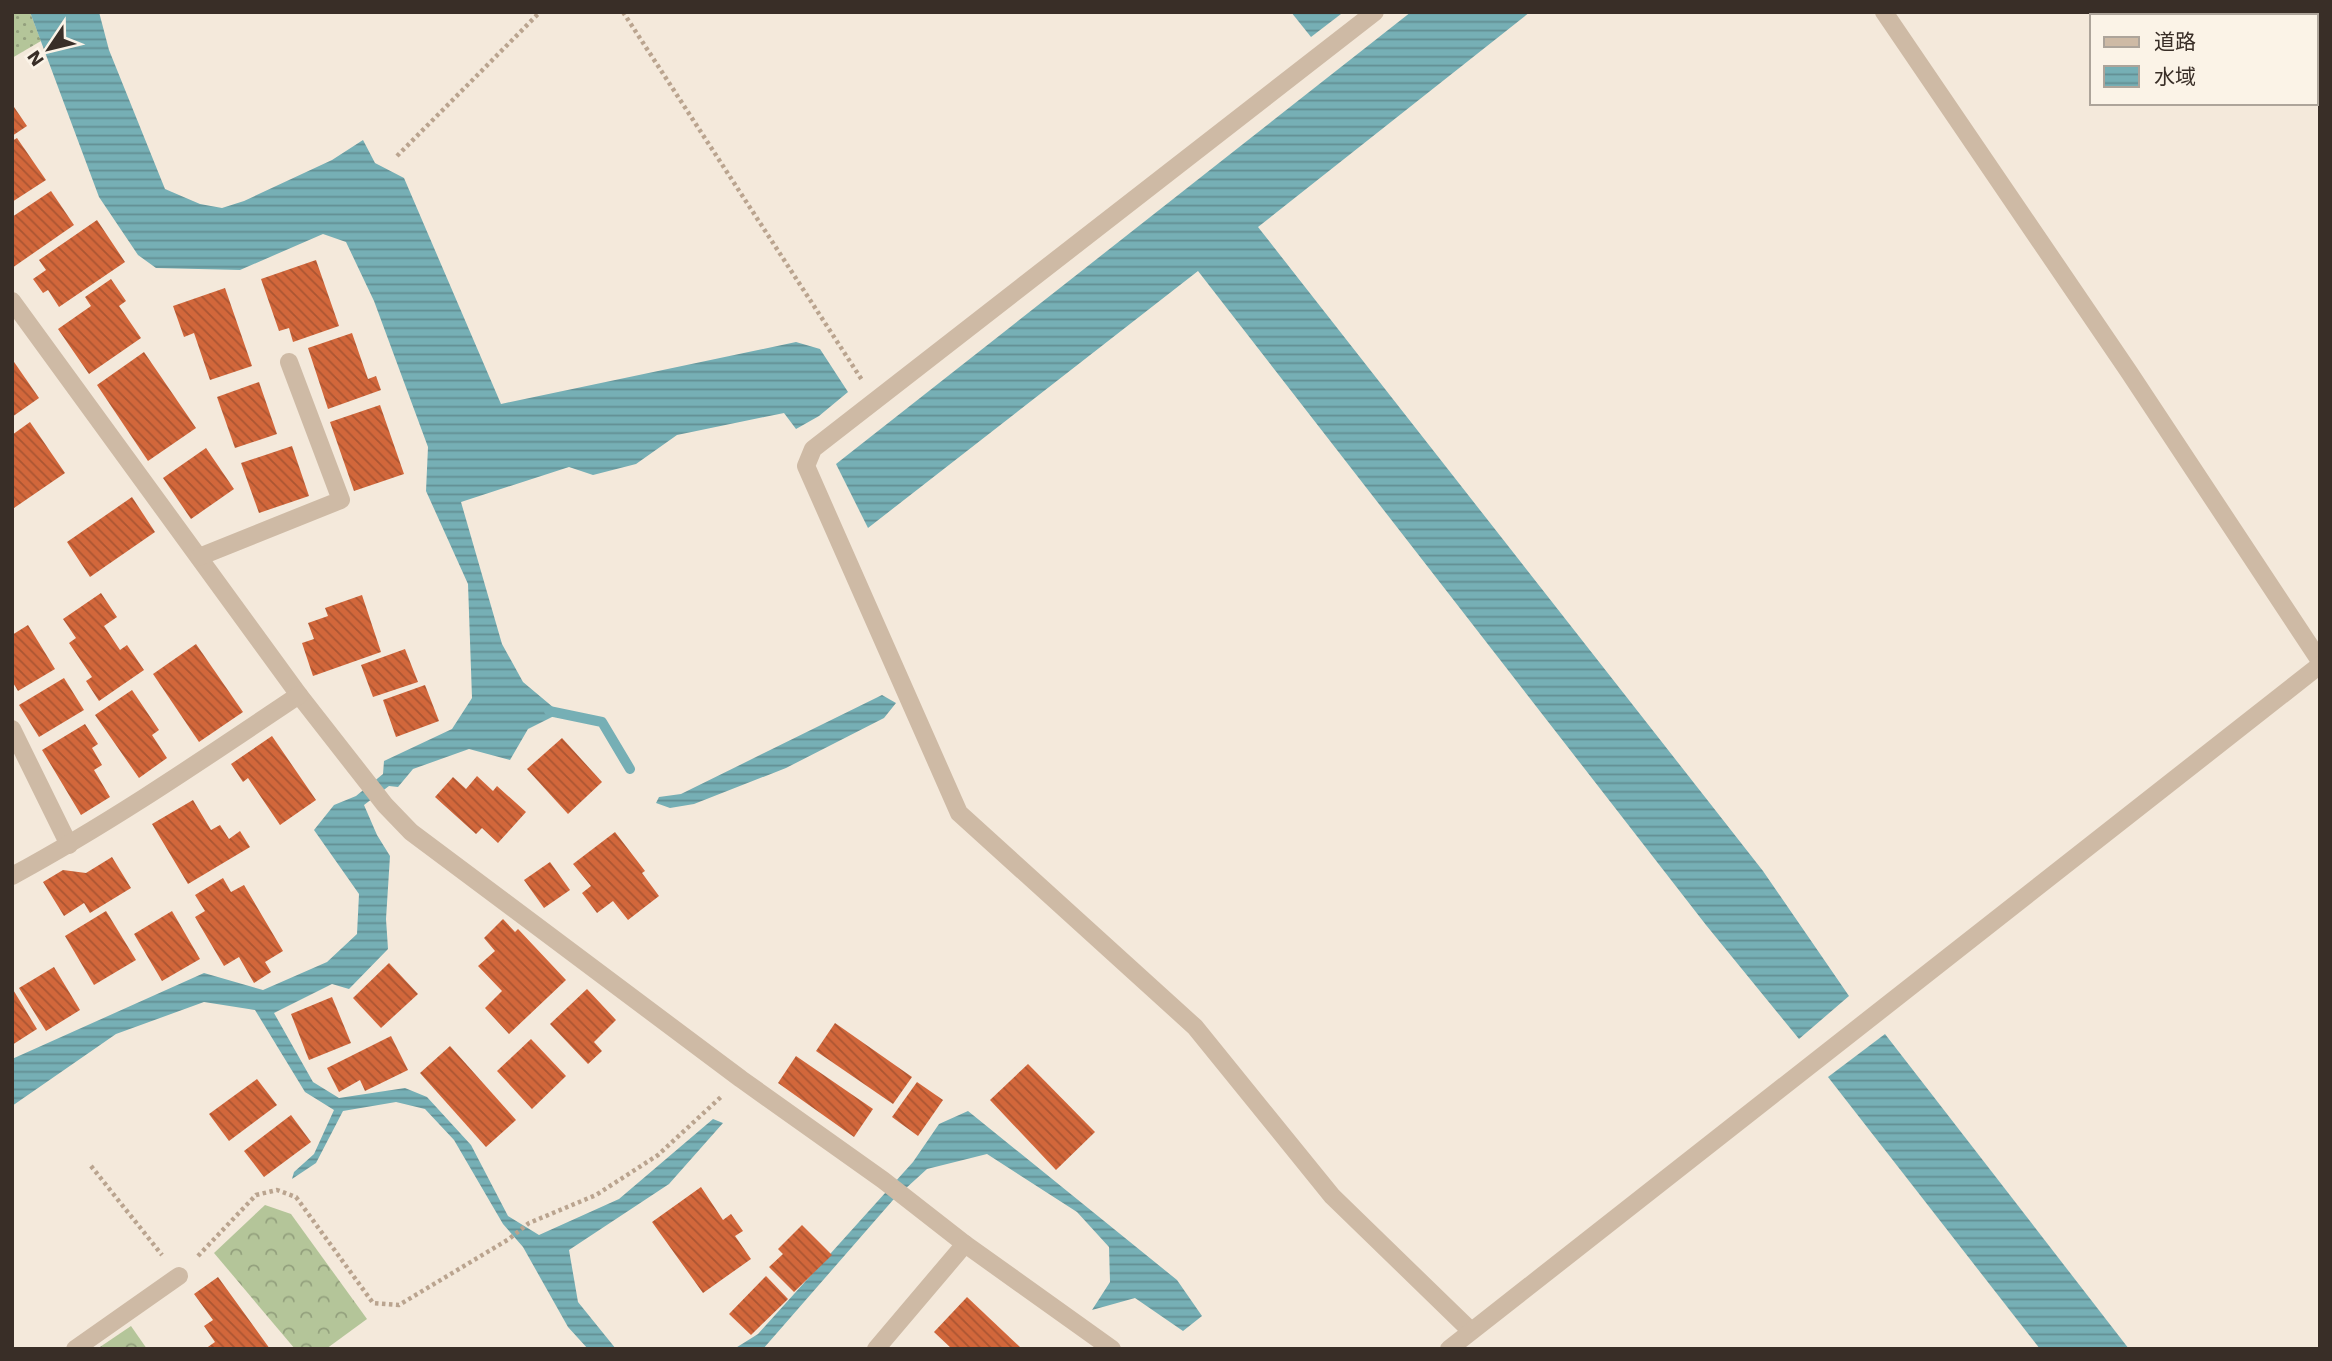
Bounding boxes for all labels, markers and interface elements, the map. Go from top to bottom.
north arrow [14,14,84,84]
legend [2090,14,2318,105]
text: 道路 [2154,29,2196,54]
text: N [22,46,49,71]
text: 水域 [2154,64,2196,89]

